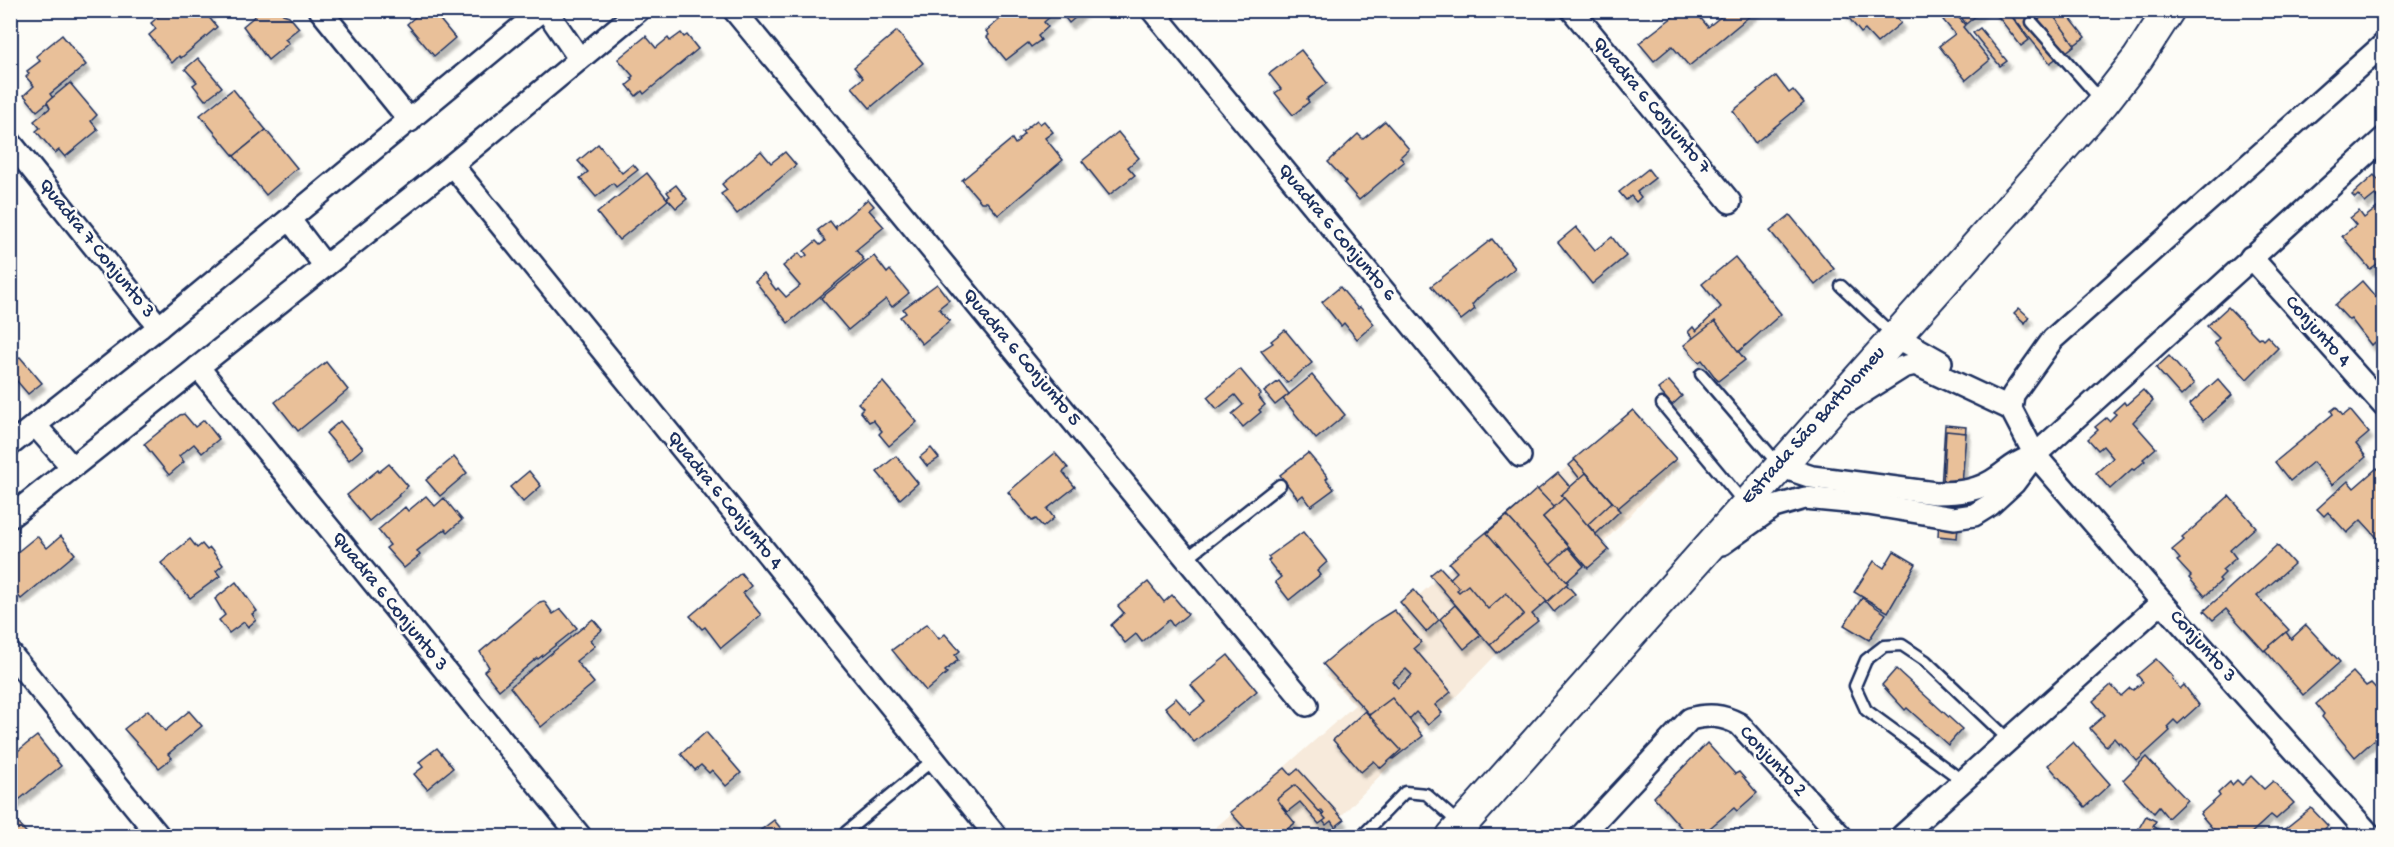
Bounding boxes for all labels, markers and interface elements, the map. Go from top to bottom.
street label: Quadra 6 Conjunto 7 [1587,33,1716,180]
street label: Quadra 6 Conjunto 6 [1272,160,1401,307]
street label: Quadra 7 Conjunto 3 [33,175,159,323]
street label: Quadra 6 Conjunto 5 [957,284,1085,432]
street label: Conjunto 4 [2279,292,2355,373]
street label: Estrada São Bartolomeu [1737,342,1892,510]
street label: Quadra 6 Conjunto 4 [661,427,787,575]
street label: Quadra 6 Conjunto 3 [326,528,452,676]
street label: Conjunto 3 [2164,606,2240,688]
street label: Conjunto 2 [1733,722,1811,802]

